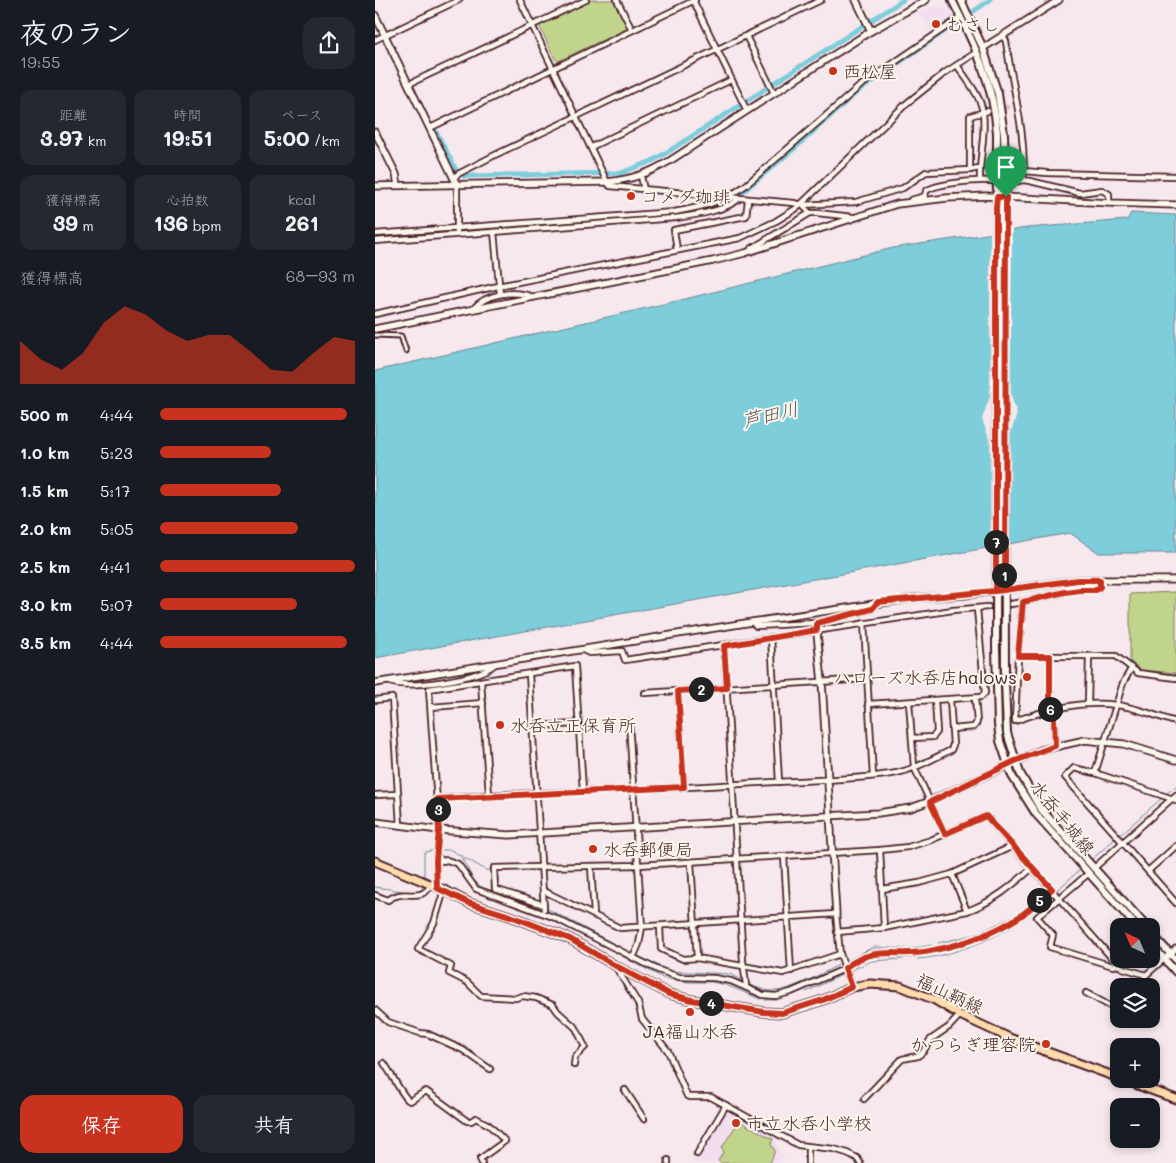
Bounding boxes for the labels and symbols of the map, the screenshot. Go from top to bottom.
place label: むさし [946,12,1000,36]
marker: むさし [930,18,942,30]
place label: 西松屋 [843,59,897,83]
marker: 西松屋 [827,65,839,77]
pin [985,146,1027,197]
place label: コメダ珈琲 [641,184,731,208]
marker: コメダ珈琲 [625,190,637,202]
water label: 芦田川 [739,395,801,433]
pin: 7 [983,530,1009,554]
pin: 1 [991,562,1017,588]
place label: ハローズ水呑店halows [833,665,1017,689]
marker: ハローズ水呑店halows [1021,671,1033,683]
pin: 2 [689,676,713,702]
pin: 6 [1037,696,1063,722]
place label: 水呑立正保育所 [510,713,636,737]
marker: 水呑立正保育所 [494,719,506,731]
street label: 水呑手城線 [1025,774,1101,860]
pin: 3 [425,796,451,822]
place label: 水呑郵便局 [603,837,693,861]
marker: 水呑郵便局 [587,843,599,855]
pin: 5 [1027,888,1051,912]
north arrow [1110,918,1160,968]
street label: 福山鞆線 [912,967,988,1019]
pin: 4 [699,990,723,1016]
marker: JA福山水呑 [684,1006,696,1018]
place label: JA福山水呑 [643,1019,737,1043]
place label: かつらぎ理容院 [910,1032,1036,1056]
marker: かつらぎ理容院 [1040,1038,1052,1050]
place label: 市立水呑小学校 [746,1111,872,1135]
marker: 市立水呑小学校 [730,1117,742,1129]

